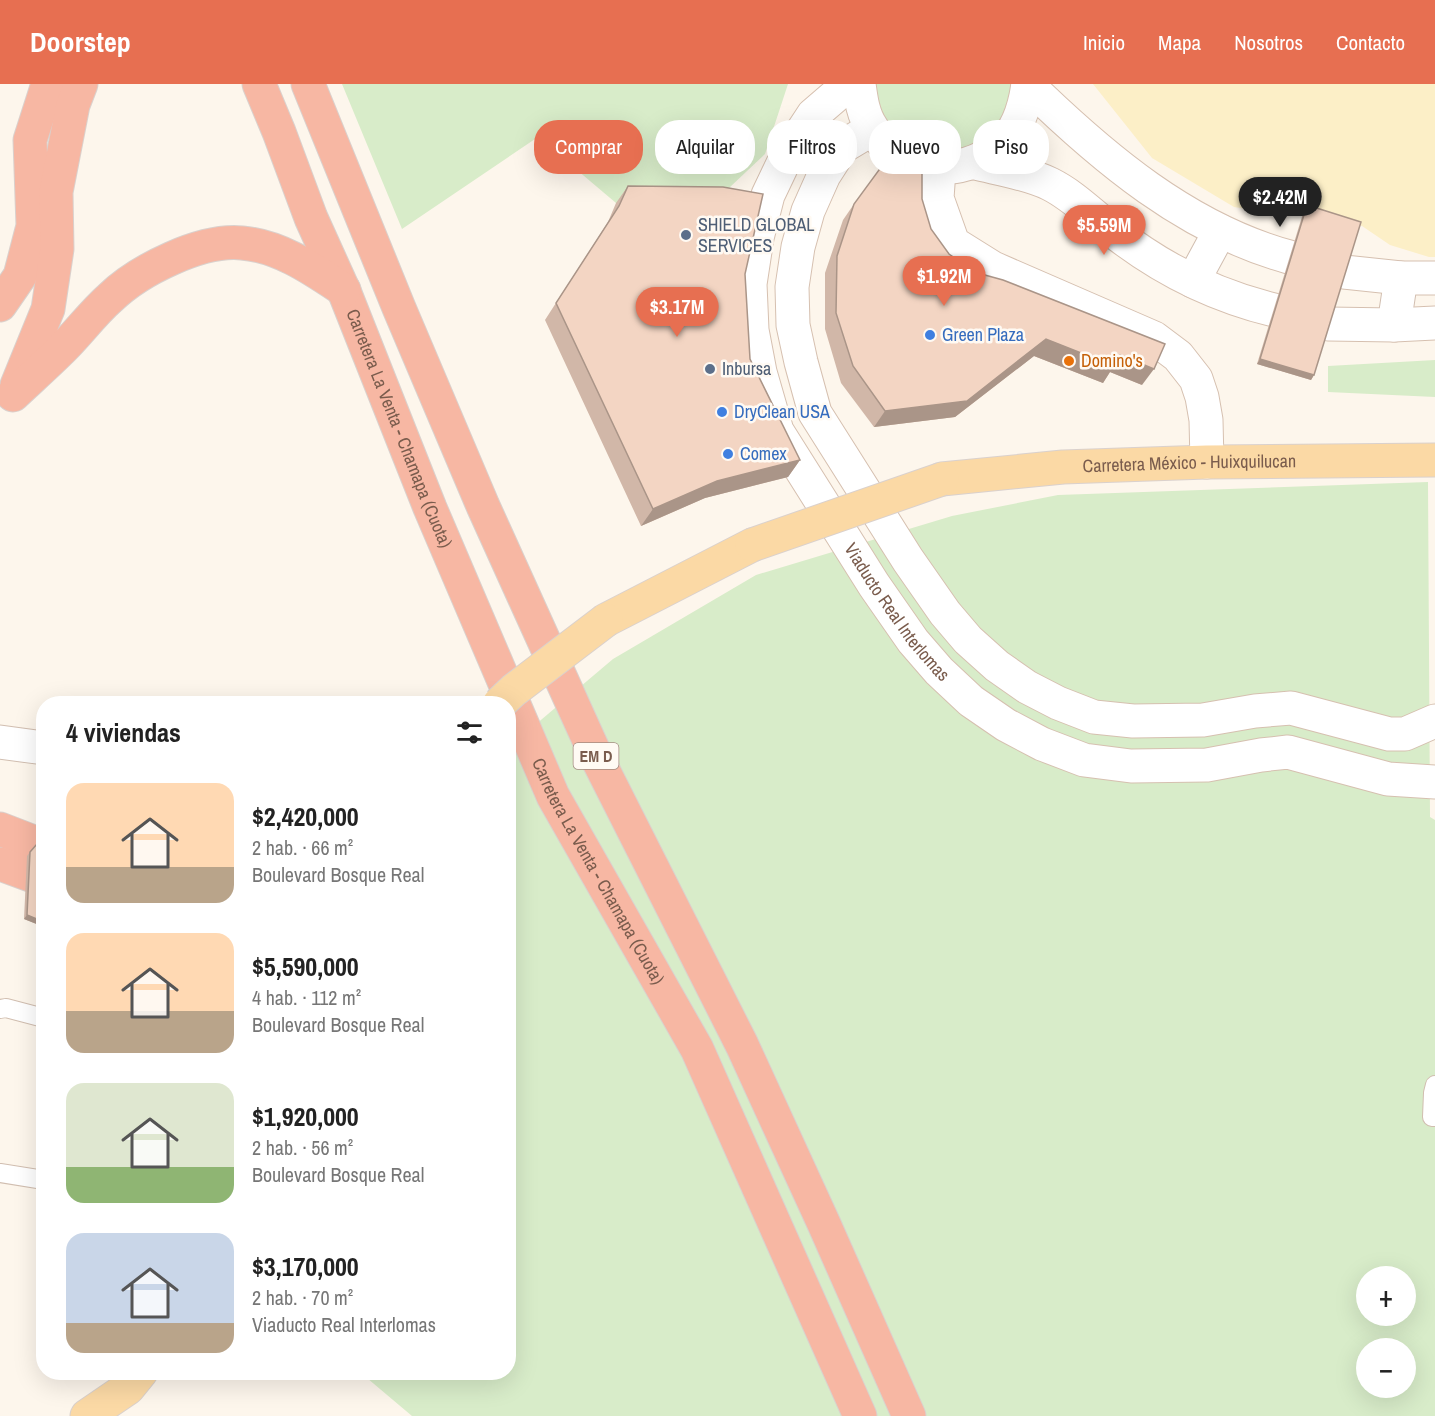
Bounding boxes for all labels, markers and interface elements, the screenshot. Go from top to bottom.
text: Doorstep [30,23,131,61]
text: Inicio [1083,28,1125,57]
text: Mapa [1158,28,1201,57]
text: Nosotros [1234,28,1303,57]
text: Contacto [1336,28,1405,57]
chip: Comprar [534,120,643,174]
chip: Alquilar [655,120,755,174]
chip: Filtros [767,120,857,174]
chip: Nuevo [869,120,961,174]
chip: Piso [973,120,1049,174]
pin: $2.42M [1231,177,1329,228]
text: $2.42M [1253,183,1307,210]
pin: $5.59M [1055,205,1153,256]
text: $5.59M [1077,211,1131,238]
place label: SHIELD GLOBAL SERVICES [698,212,815,258]
marker: SHIELD GLOBAL SERVICES [679,228,693,242]
pin: $1.92M [895,256,993,307]
text: $1.92M [917,262,971,289]
pin: $3.17M [628,287,726,338]
text: $3.17M [650,293,704,320]
street label: Carretera La Venta - Chamapa (Cuota) [340,305,459,552]
place label: Green Plaza [942,322,1024,347]
marker: Green Plaza [923,328,937,342]
place label: Domino's [1081,348,1143,373]
marker: Domino's [1062,354,1076,368]
place label: Inbursa [722,356,771,381]
marker: Inbursa [703,362,717,376]
place label: DryClean USA [734,399,830,424]
marker: DryClean USA [715,405,729,419]
place label: Comex [740,441,787,466]
marker: Comex [721,447,735,461]
street label: Carretera México - Huixquilucan [1082,448,1296,478]
street label: Viaducto Real Interlomas [839,538,955,687]
text: 4 viviendas [66,715,181,750]
icon: filters [453,716,486,749]
road number: EM D [574,743,618,769]
street label: Carretera La Venta - Chamapa (Cuota) [526,754,671,989]
text: $2,420,000 [252,799,359,834]
icon: home [114,807,186,879]
text: 2 hab. · 66 m² [252,834,353,861]
text: Boulevard Bosque Real [252,861,424,888]
text: $5,590,000 [252,949,359,984]
icon: home [114,957,186,1029]
text: 4 hab. · 112 m² [252,984,361,1011]
text: Boulevard Bosque Real [252,1011,424,1038]
text: $1,920,000 [252,1099,359,1134]
icon: home [114,1107,186,1179]
text: 2 hab. · 56 m² [252,1134,353,1161]
text: Boulevard Bosque Real [252,1161,424,1188]
text: $3,170,000 [252,1249,359,1284]
icon: home [114,1257,186,1329]
map controls [1356,1266,1416,1398]
button: + [1356,1266,1416,1326]
text: 2 hab. · 70 m² [252,1284,353,1311]
text: Viaducto Real Interlomas [252,1311,436,1338]
button: − [1356,1338,1416,1398]

